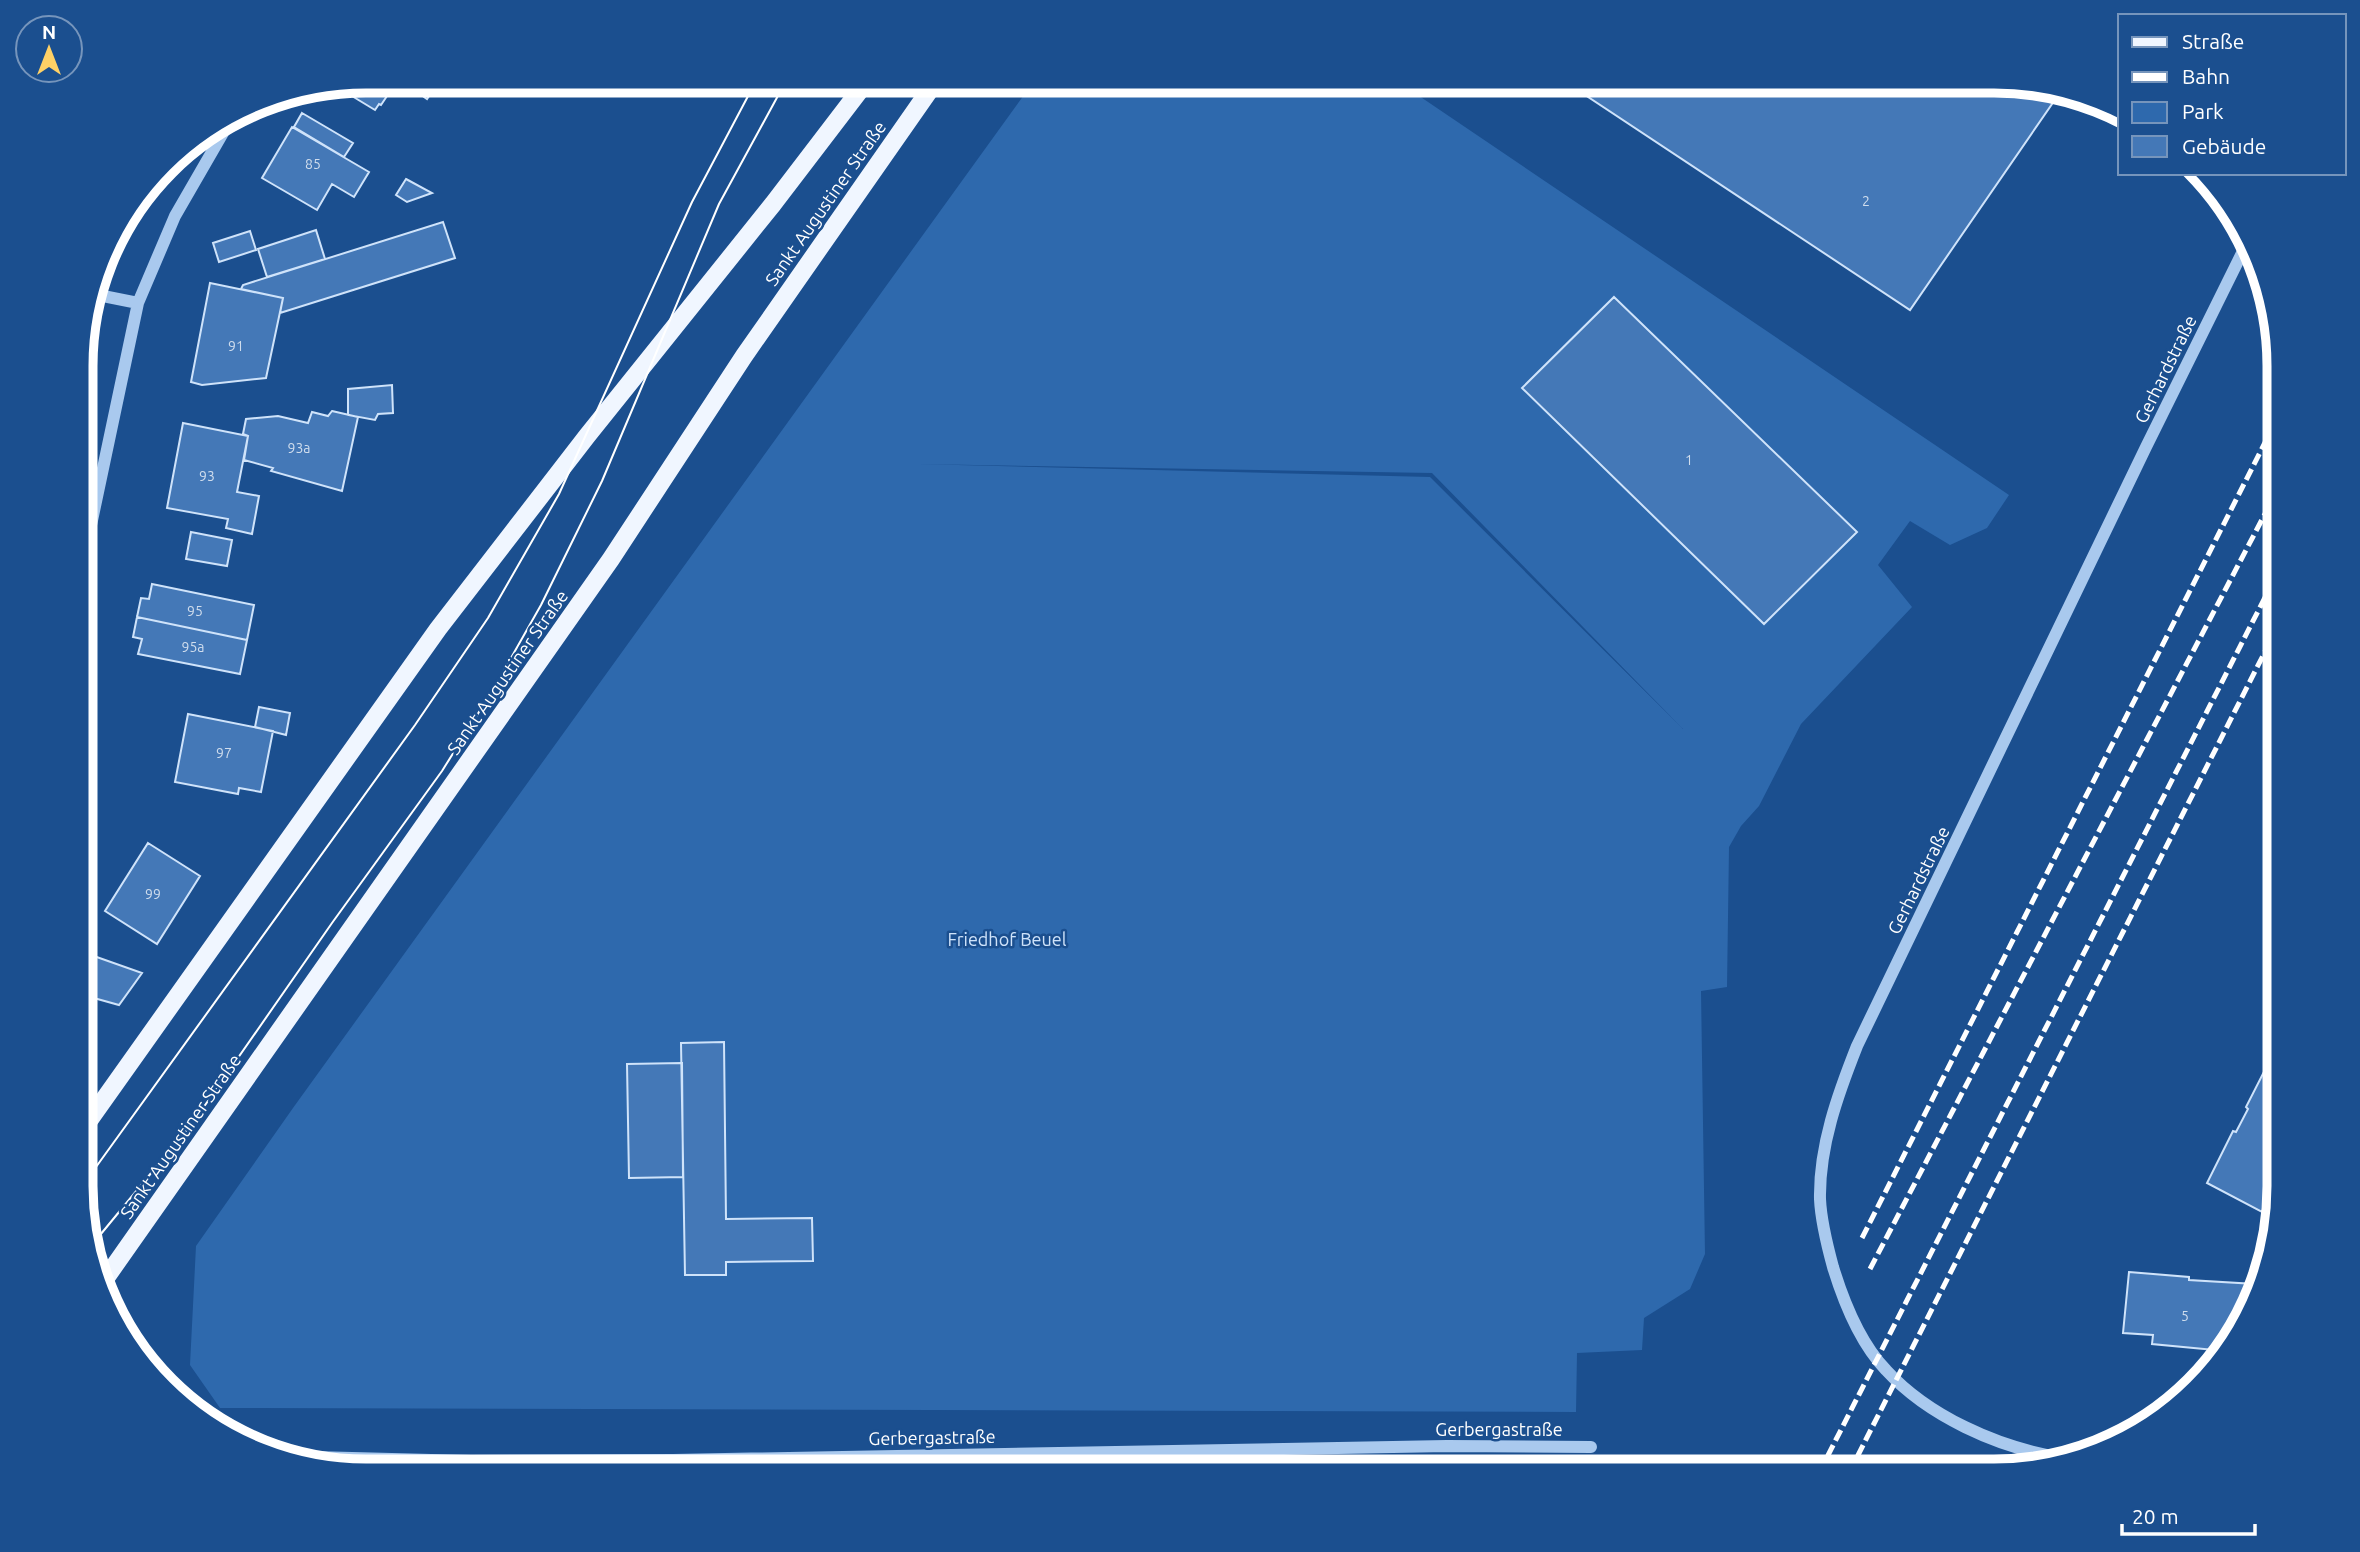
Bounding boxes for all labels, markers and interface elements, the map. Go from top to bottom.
north arrow [14,14,84,84]
legend [2118,14,2346,175]
text: N [42,21,56,43]
text: Straße [2182,29,2244,53]
text: Bahn [2182,64,2230,88]
text: Park [2182,99,2224,123]
street label: Sankt Augustiner Straße [761,117,889,289]
text: Gebäude [2182,134,2266,158]
house number: 85 [305,156,321,172]
house number: 2 [1862,193,1870,209]
street label: Gerhardstraße [2130,312,2200,426]
house number: 91 [228,338,244,354]
house number: 93a [288,440,311,456]
house number: 1 [1685,452,1693,468]
house number: 93 [199,468,215,484]
street label: Sankt Augustiner Straße [443,586,571,758]
house number: 95 [187,603,203,619]
house number: 95a [182,639,205,655]
house number: 97 [216,745,232,761]
street label: Gerhardstraße [1883,823,1953,937]
house number: 99 [145,886,161,902]
park label: Friedhof Beuel [948,929,1067,949]
street label: Sankt Augustiner Straße [116,1050,244,1222]
house number: 5 [2181,1308,2189,1324]
street label: Gerbergastraße [1435,1419,1563,1439]
street label: Gerbergastraße [868,1426,996,1448]
scale bar [2122,1492,2255,1536]
text: 20 m [2132,1504,2179,1528]

